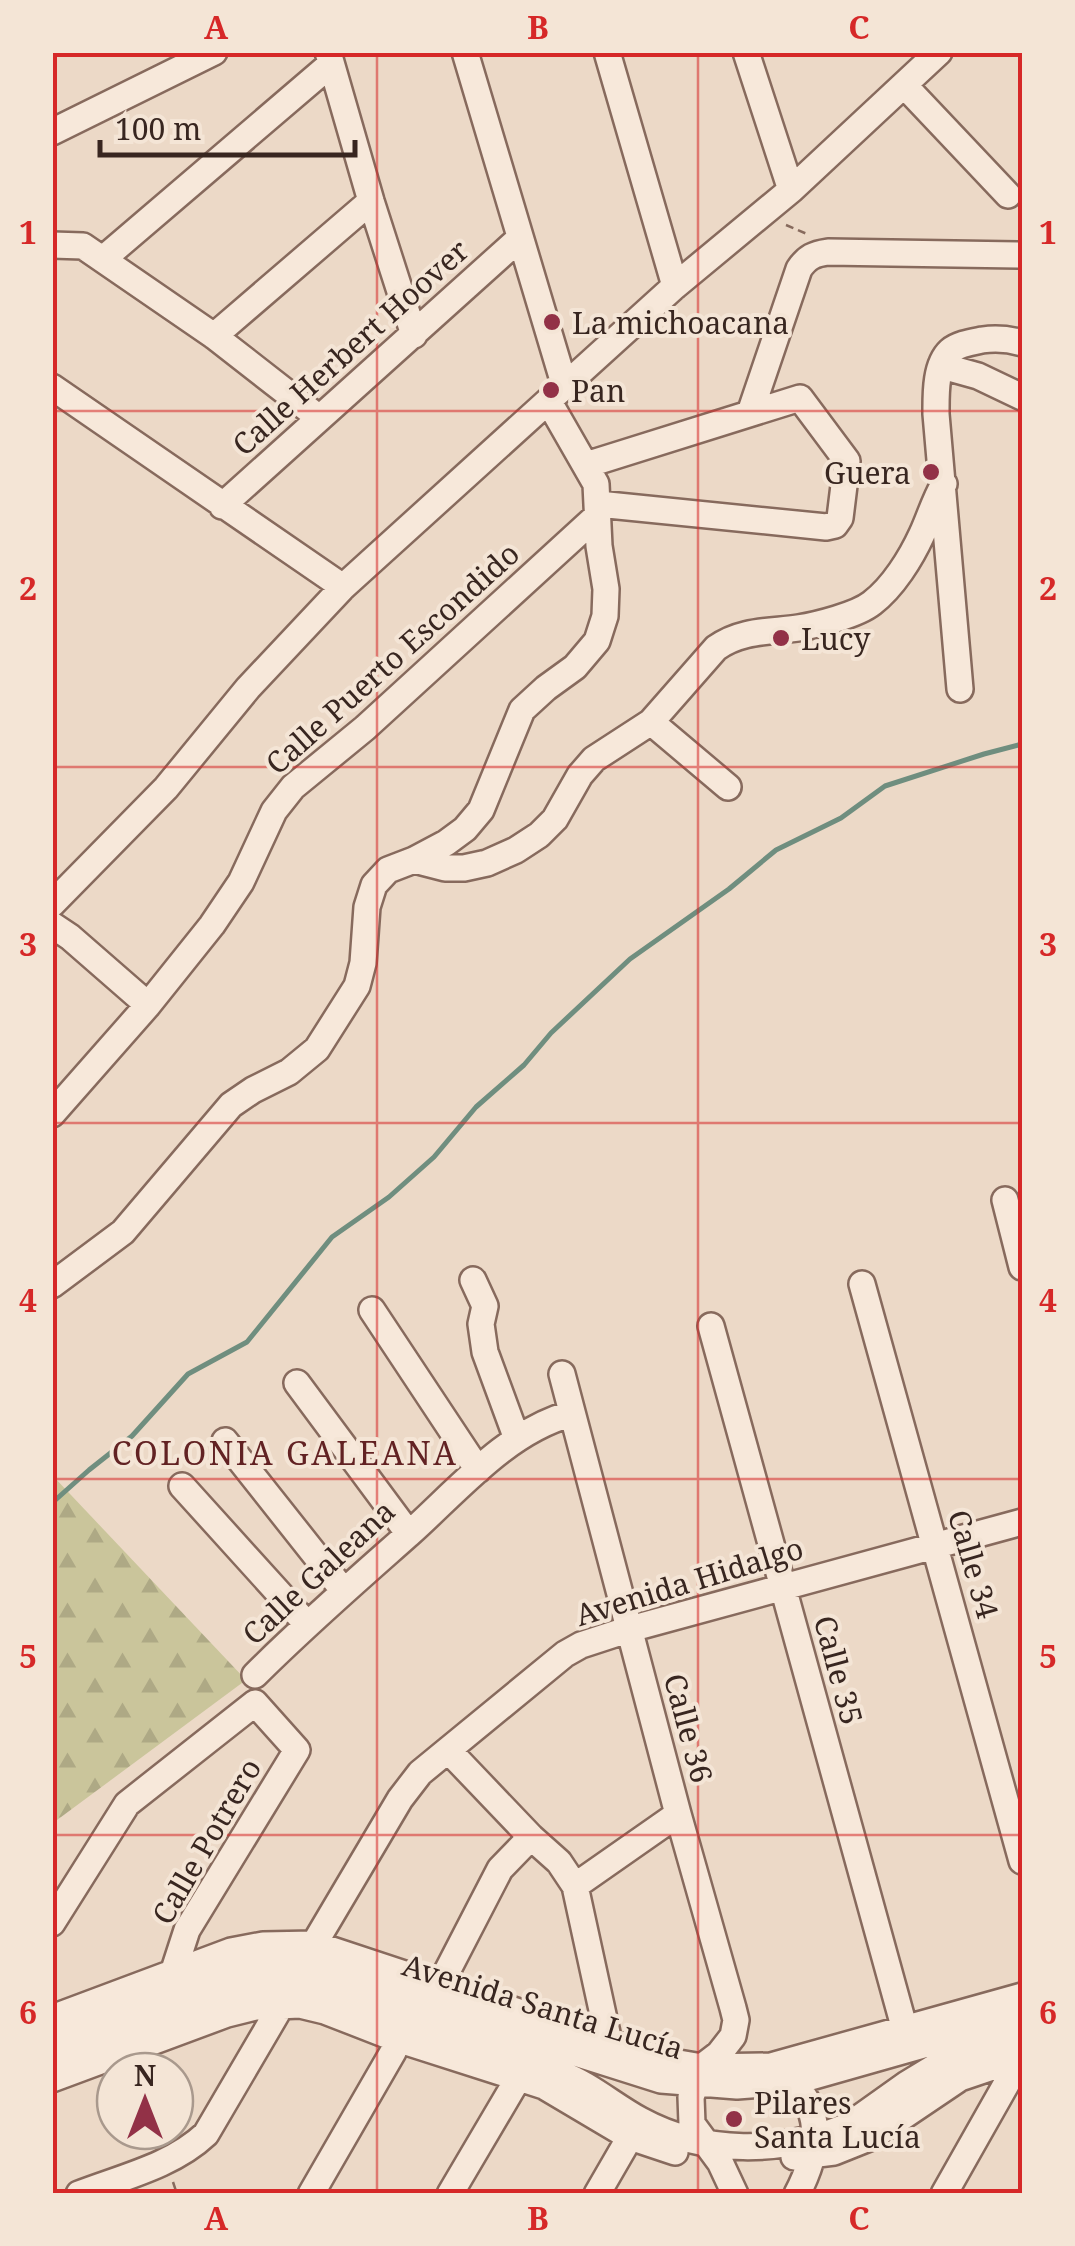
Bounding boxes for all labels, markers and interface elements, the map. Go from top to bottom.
text: A [204,5,229,48]
text: B [527,5,549,48]
text: C [848,5,870,48]
scale bar [100,95,355,157]
text: 100 m [115,108,201,149]
text: 1 [19,210,37,253]
text: 1 [1039,210,1057,253]
street label: Calle Herbert Hoover [223,230,477,464]
place label: La michoacana [572,302,789,343]
marker: La michoacana [541,311,563,333]
place label: Pan [571,370,625,411]
marker: Pan [540,379,562,401]
place label: Guera [824,452,911,493]
marker: Guera [920,461,942,483]
street label: Calle Puerto Escondido [256,533,528,783]
text: 2 [19,566,37,609]
text: 2 [1039,566,1057,609]
place label: Lucy [801,618,870,659]
marker: Lucy [770,627,792,649]
text: 3 [19,922,37,965]
text: 3 [1039,922,1057,965]
text: 4 [19,1278,37,1321]
text: 4 [1039,1278,1057,1321]
district label: COLONIA GALEANA [112,1431,458,1474]
street label: Calle Galeana [233,1491,403,1653]
street label: Calle 34 [939,1505,1009,1623]
street label: Avenida Hidalgo [570,1527,808,1635]
street label: Calle 35 [805,1611,873,1729]
text: 5 [19,1634,37,1677]
text: 5 [1039,1634,1057,1677]
street label: Calle 36 [655,1669,723,1787]
street label: Calle Potrero [142,1750,270,1932]
street label: Avenida Santa Lucía [398,1944,688,2068]
text: 6 [19,1990,37,2033]
text: 6 [1039,1990,1057,2033]
north arrow [95,2051,195,2151]
text: N [134,2056,156,2094]
place label: Pilares Santa Lucía [754,2082,921,2157]
marker: Pilares Santa Lucía [723,2108,745,2130]
text: A [204,2196,229,2239]
text: B [527,2196,549,2239]
text: C [848,2196,870,2239]

